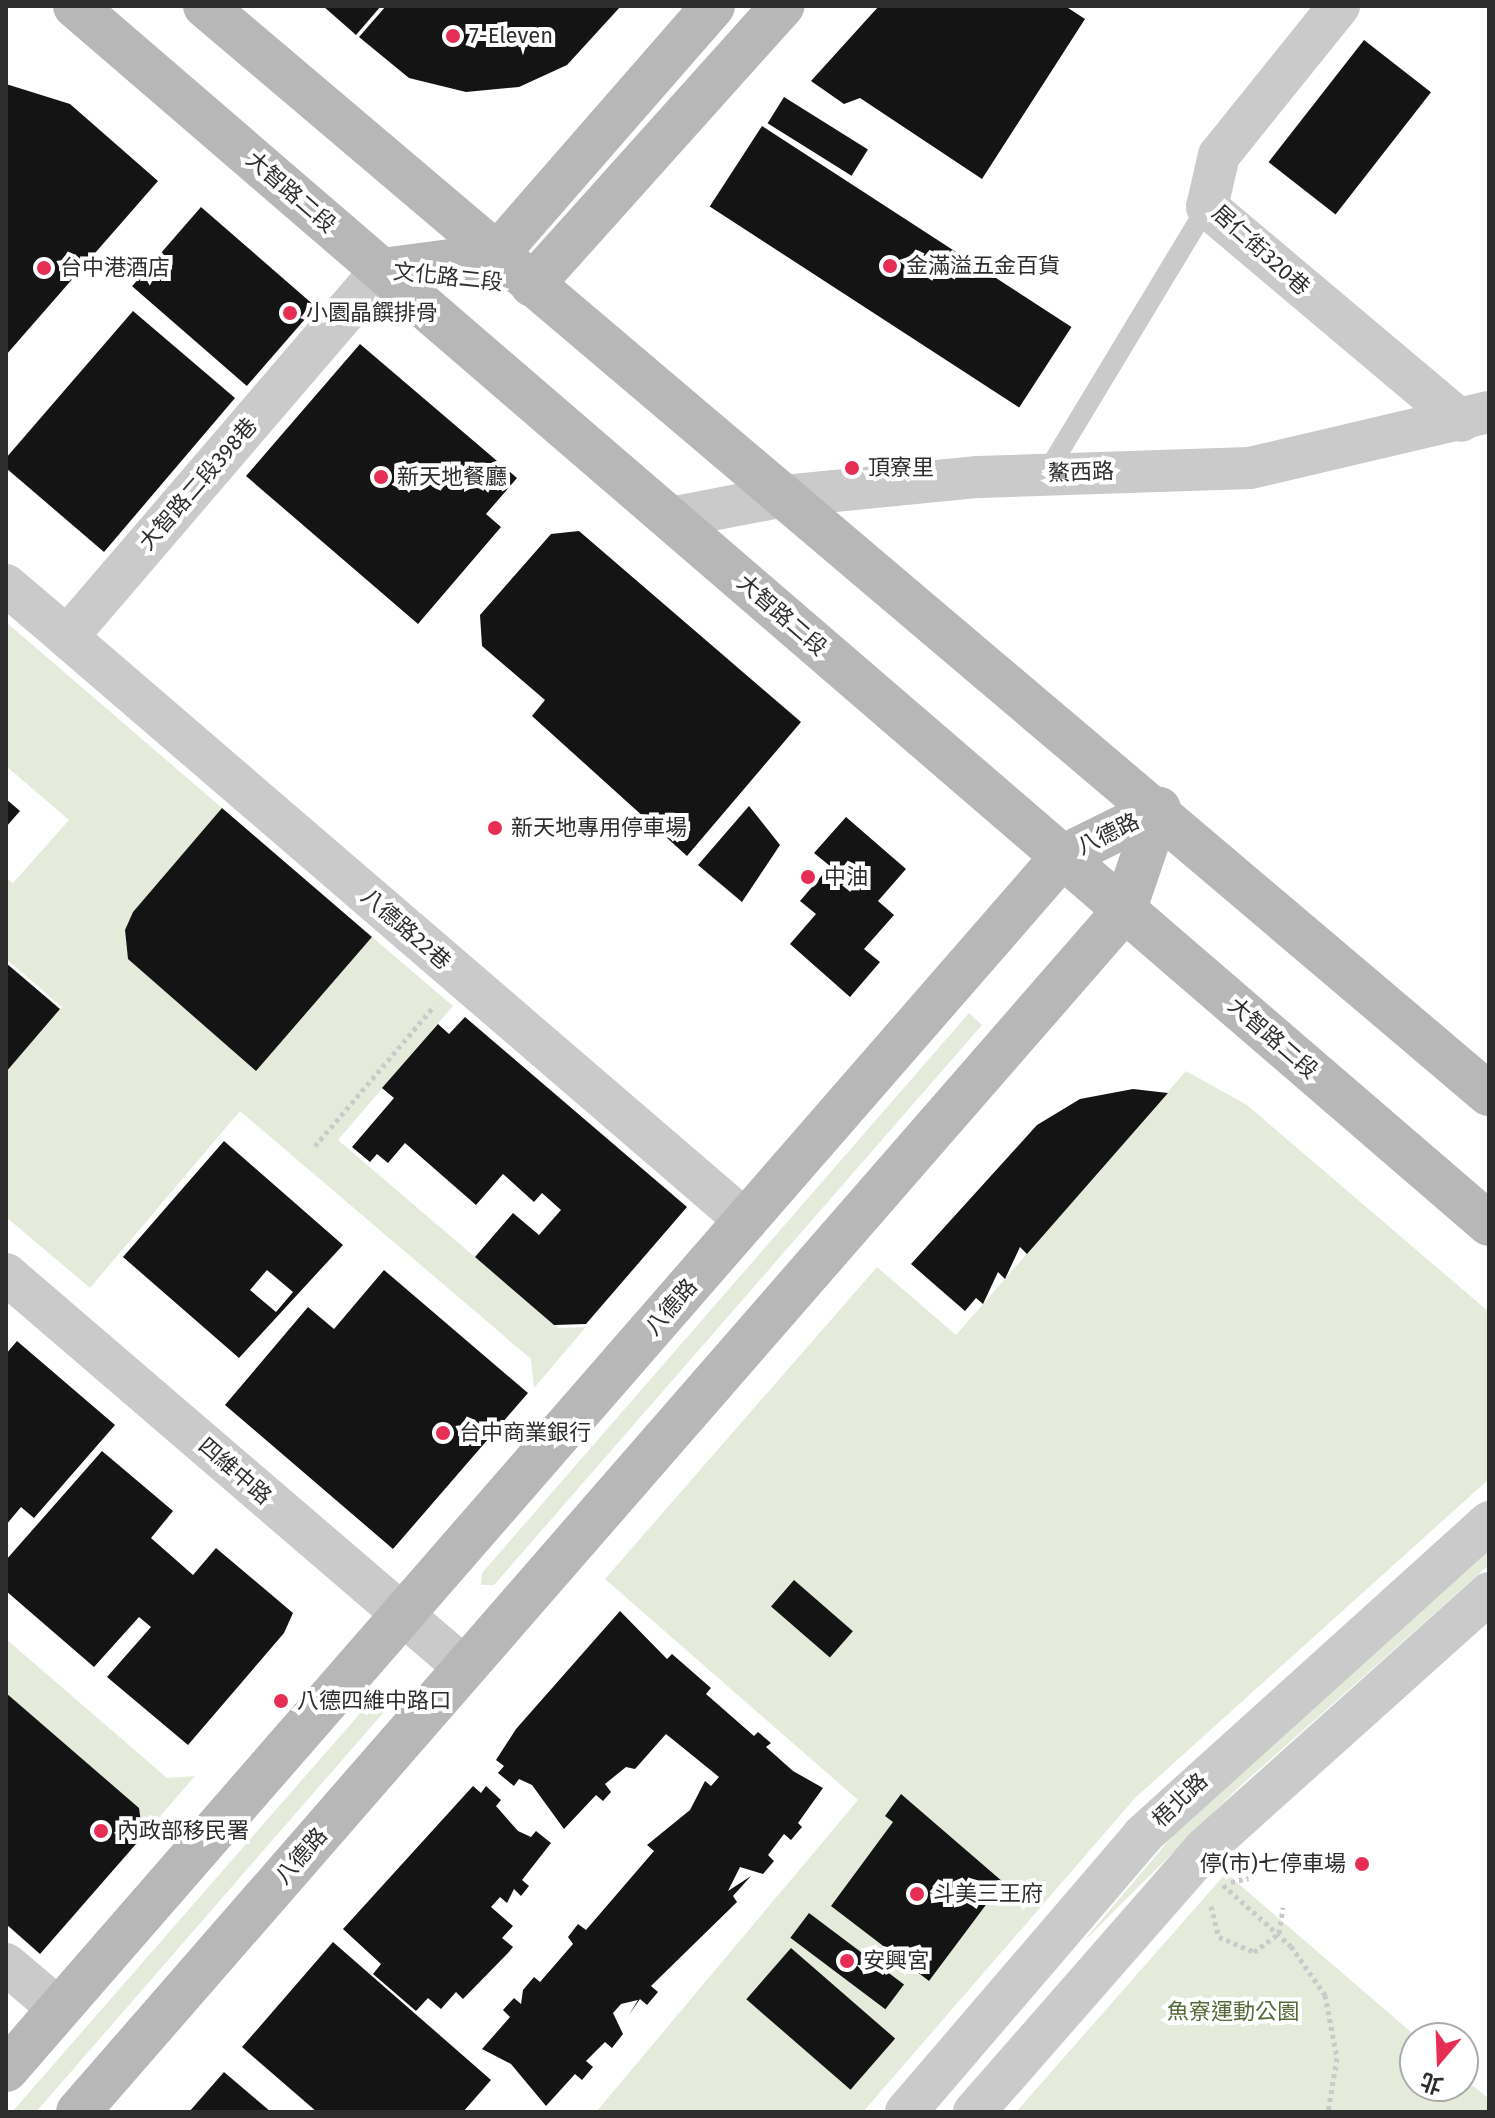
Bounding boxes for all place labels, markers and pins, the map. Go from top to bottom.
place label: 7-Eleven [469,23,553,49]
marker: 7-Eleven [444,27,462,45]
place label: 金滿溢五金百貨 [906,253,1060,279]
place label: 台中港酒店 [60,255,170,281]
marker: 金滿溢五金百貨 [881,257,899,275]
marker: 台中港酒店 [35,259,53,277]
place label: 小園晶饌排骨 [306,300,438,326]
marker: 小園晶饌排骨 [281,304,299,322]
place label: 頂寮里 [868,455,934,481]
marker: 頂寮里 [843,459,861,477]
place label: 新天地餐廳 [397,464,507,490]
marker: 新天地餐廳 [372,468,390,486]
place label: 新天地專用停車場 [511,815,687,841]
marker: 新天地專用停車場 [486,819,504,837]
place label: 中油 [824,864,868,890]
marker: 中油 [799,868,817,886]
place label: 台中商業銀行 [459,1420,591,1446]
marker: 台中商業銀行 [434,1424,452,1442]
place label: 八德四維中路口 [297,1688,451,1714]
marker: 八德四維中路口 [272,1692,290,1710]
place label: 內政部移民署 [117,1818,249,1844]
marker: 內政部移民署 [92,1822,110,1840]
place label: 停(市)七停車場 [1200,1851,1346,1877]
marker: 停(市)七停車場 [1353,1855,1371,1873]
place label: 斗美三王府 [933,1881,1043,1907]
marker: 斗美三王府 [908,1885,926,1903]
place label: 安興宮 [863,1948,929,1974]
marker: 安興宮 [838,1952,856,1970]

